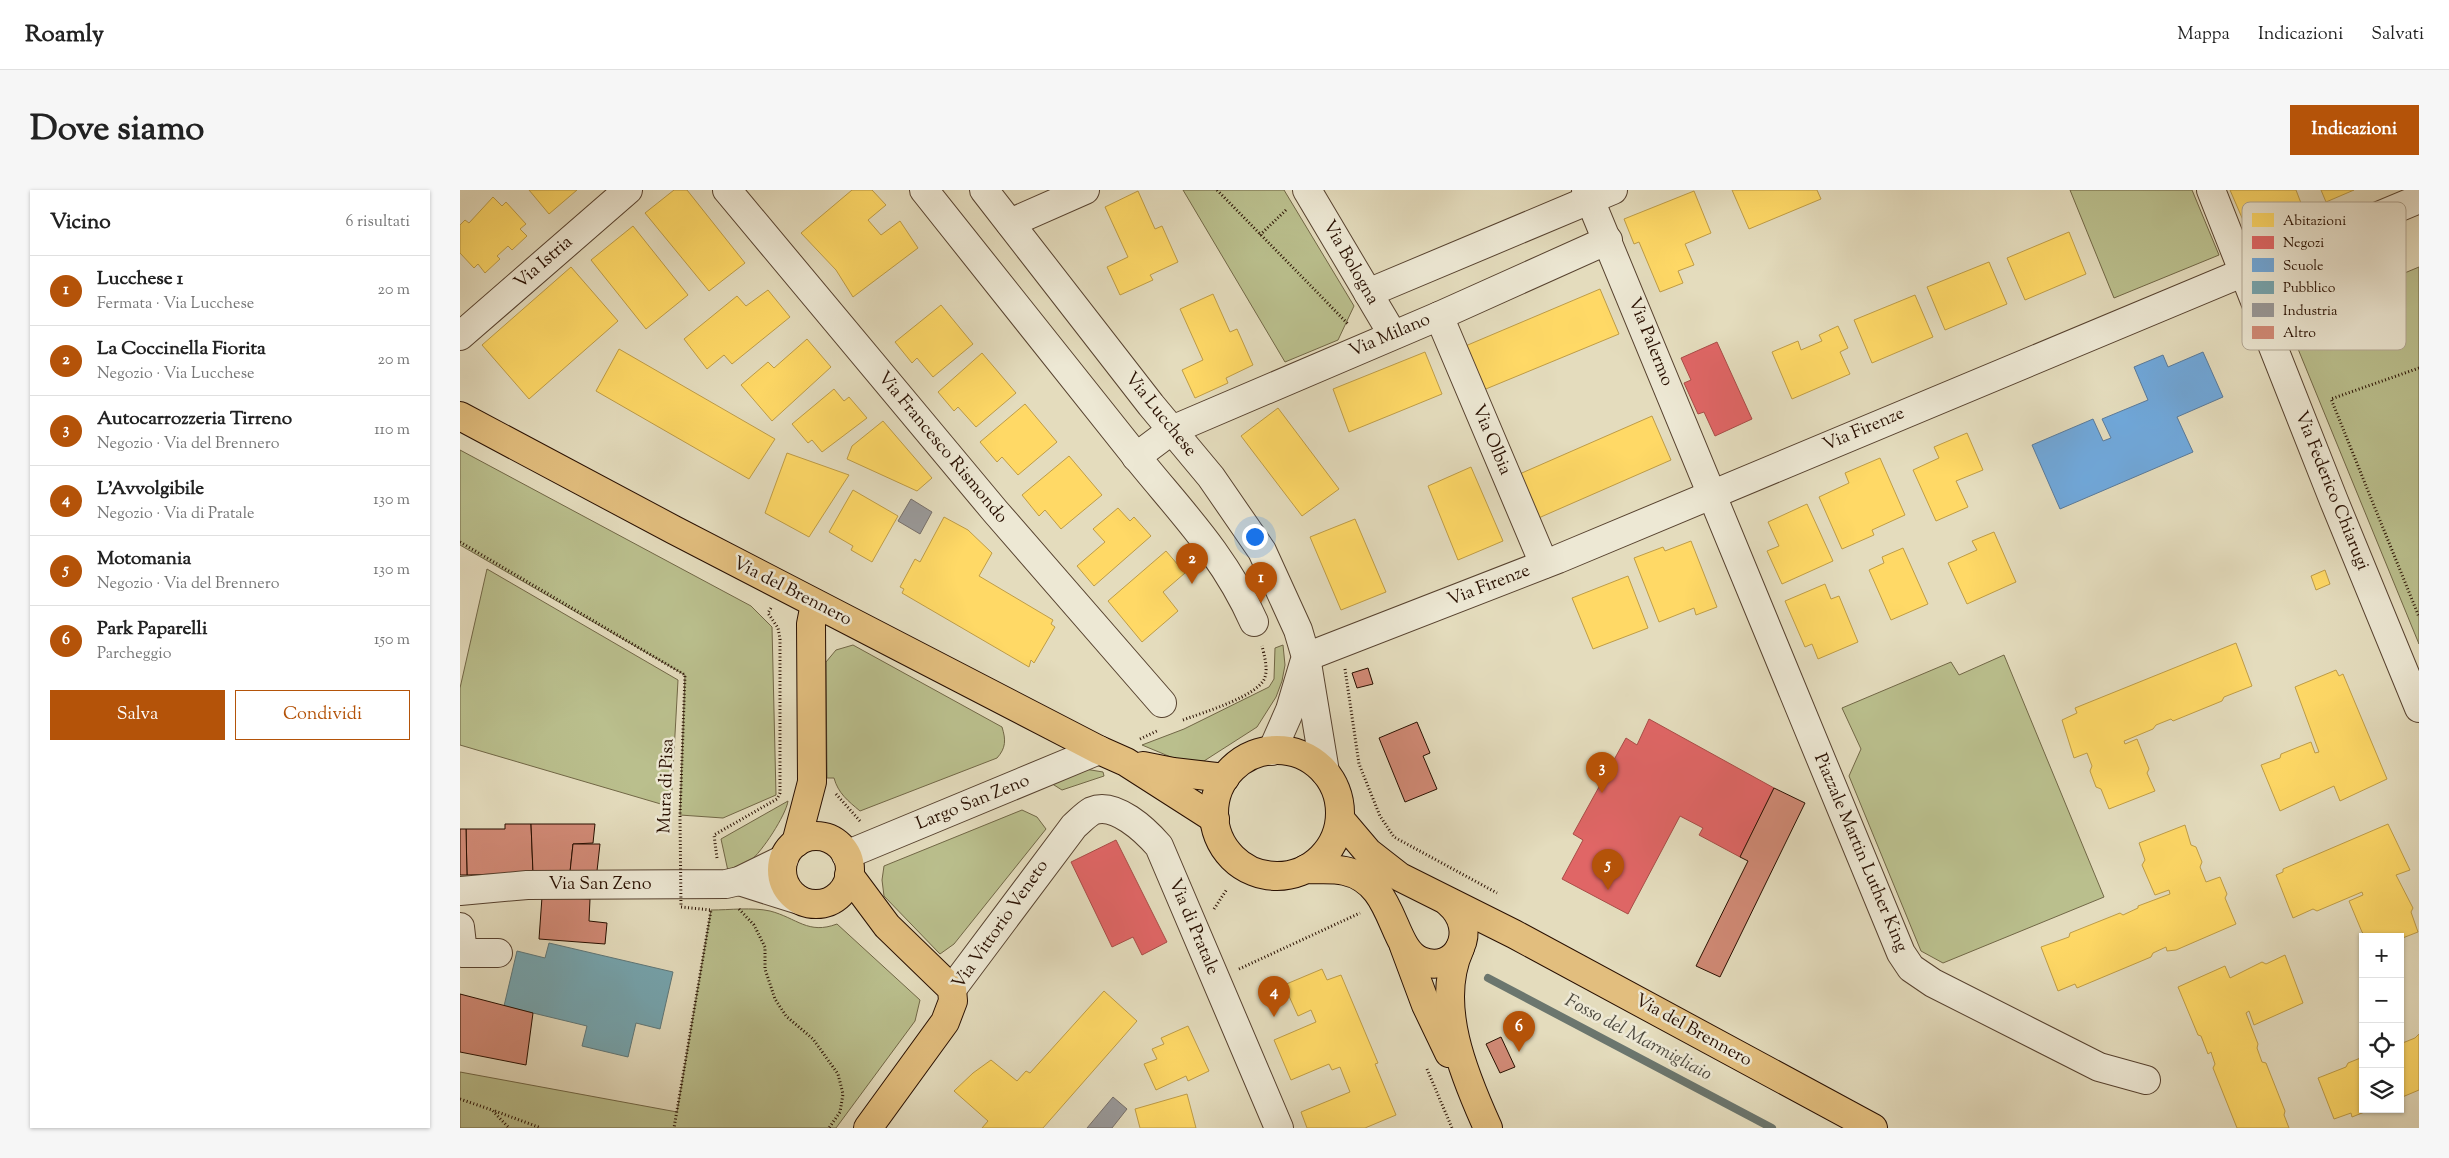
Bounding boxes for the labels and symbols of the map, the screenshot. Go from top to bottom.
legend [2242,202,2406,350]
text: Abitazioni [2283,212,2346,232]
street label: Via Bologna [1315,216,1385,310]
street label: Via Istria [509,230,579,296]
text: Negozi [2283,234,2324,254]
text: Scuole [2283,257,2324,277]
text: Pubblico [2283,279,2336,299]
street label: Via Palermo [1620,294,1680,390]
text: Industria [2283,302,2338,322]
street label: Via Milano [1345,307,1435,365]
text: Altro [2283,324,2316,344]
street label: Via Francesco Rismondo [871,366,1014,530]
street label: Via Lucchese [1118,367,1202,463]
street label: Via Olbia [1464,401,1518,479]
street label: Via Firenze [1819,401,1909,459]
street label: Via Federico Chiarugi [2287,407,2375,575]
your location [1242,524,1268,550]
pin: 2 [1176,543,1208,584]
street label: Via del Brennero [728,551,856,633]
street label: Via Firenze [1444,558,1534,614]
pin: 1 [1245,562,1277,603]
street label: Mura di Pisa [652,738,682,834]
street label: Piazzale Martin Luther King [1806,750,1914,957]
pin: 3 [1586,752,1618,793]
street label: Largo San Zeno [912,768,1034,838]
pin: 5 [1592,849,1624,890]
street label: Via Vittorio Veneto [947,855,1056,995]
street label: Via San Zeno [548,872,652,898]
street label: Via di Pratale [1161,875,1225,979]
pin: 4 [1258,976,1290,1017]
water label: Fosso del Marmigliaio [1560,988,1716,1088]
street label: Via del Brennero [1630,988,1756,1074]
pin: 6 [1503,1011,1535,1052]

